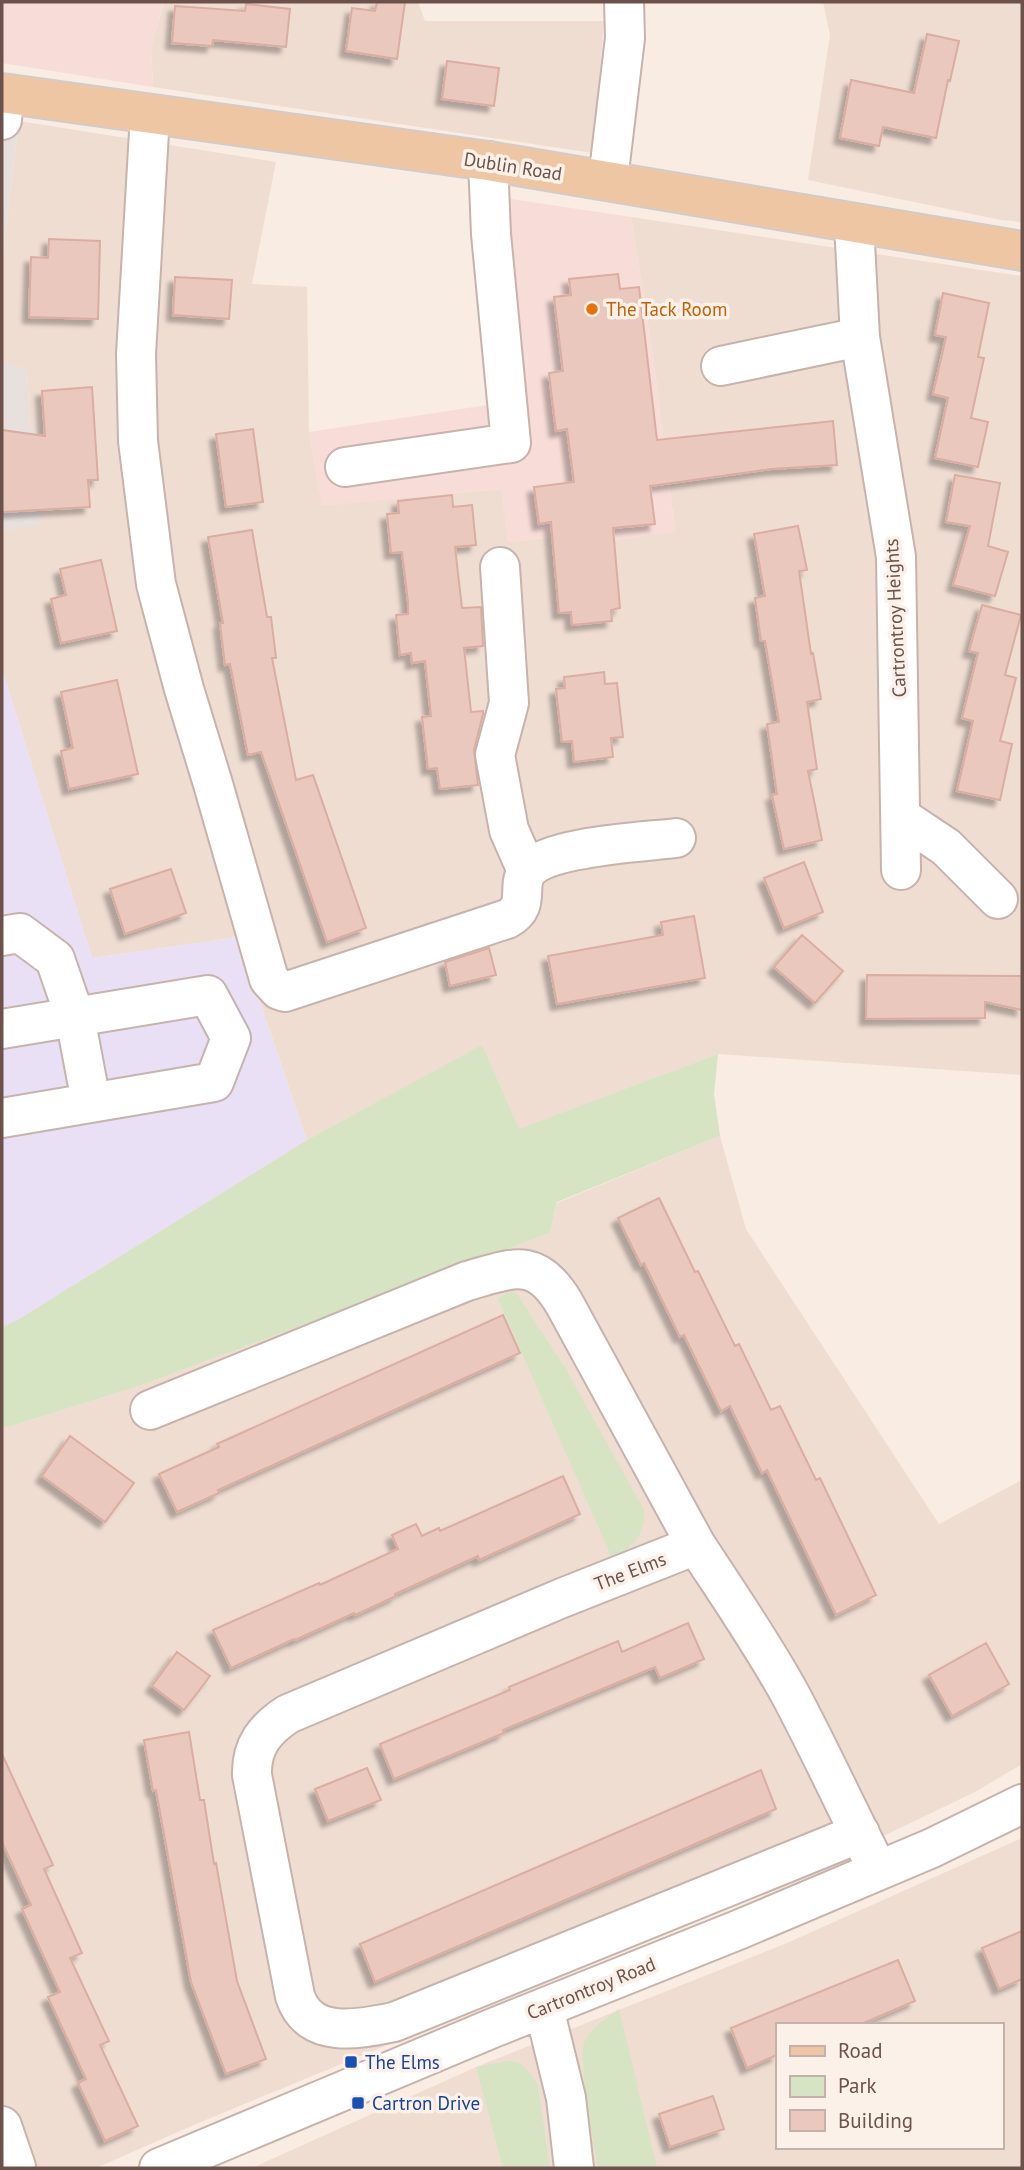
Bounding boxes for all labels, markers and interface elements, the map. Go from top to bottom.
street label: Dublin Road [462,146,564,186]
place label: The Tack Room [606,297,727,321]
marker: The Tack Room [584,301,600,317]
street label: Cartrontroy Heights [879,538,911,698]
street label: The Elms [591,1546,669,1596]
street label: Cartrontroy Road [523,1951,659,2025]
legend [776,2023,1003,2149]
text: Road [838,2037,882,2064]
place label: The Elms [365,2050,440,2074]
marker: The Elms [343,2054,359,2070]
text: Park [838,2072,877,2099]
place label: Cartron Drive [372,2091,480,2115]
marker: Cartron Drive [350,2095,366,2111]
text: Building [838,2107,913,2134]

